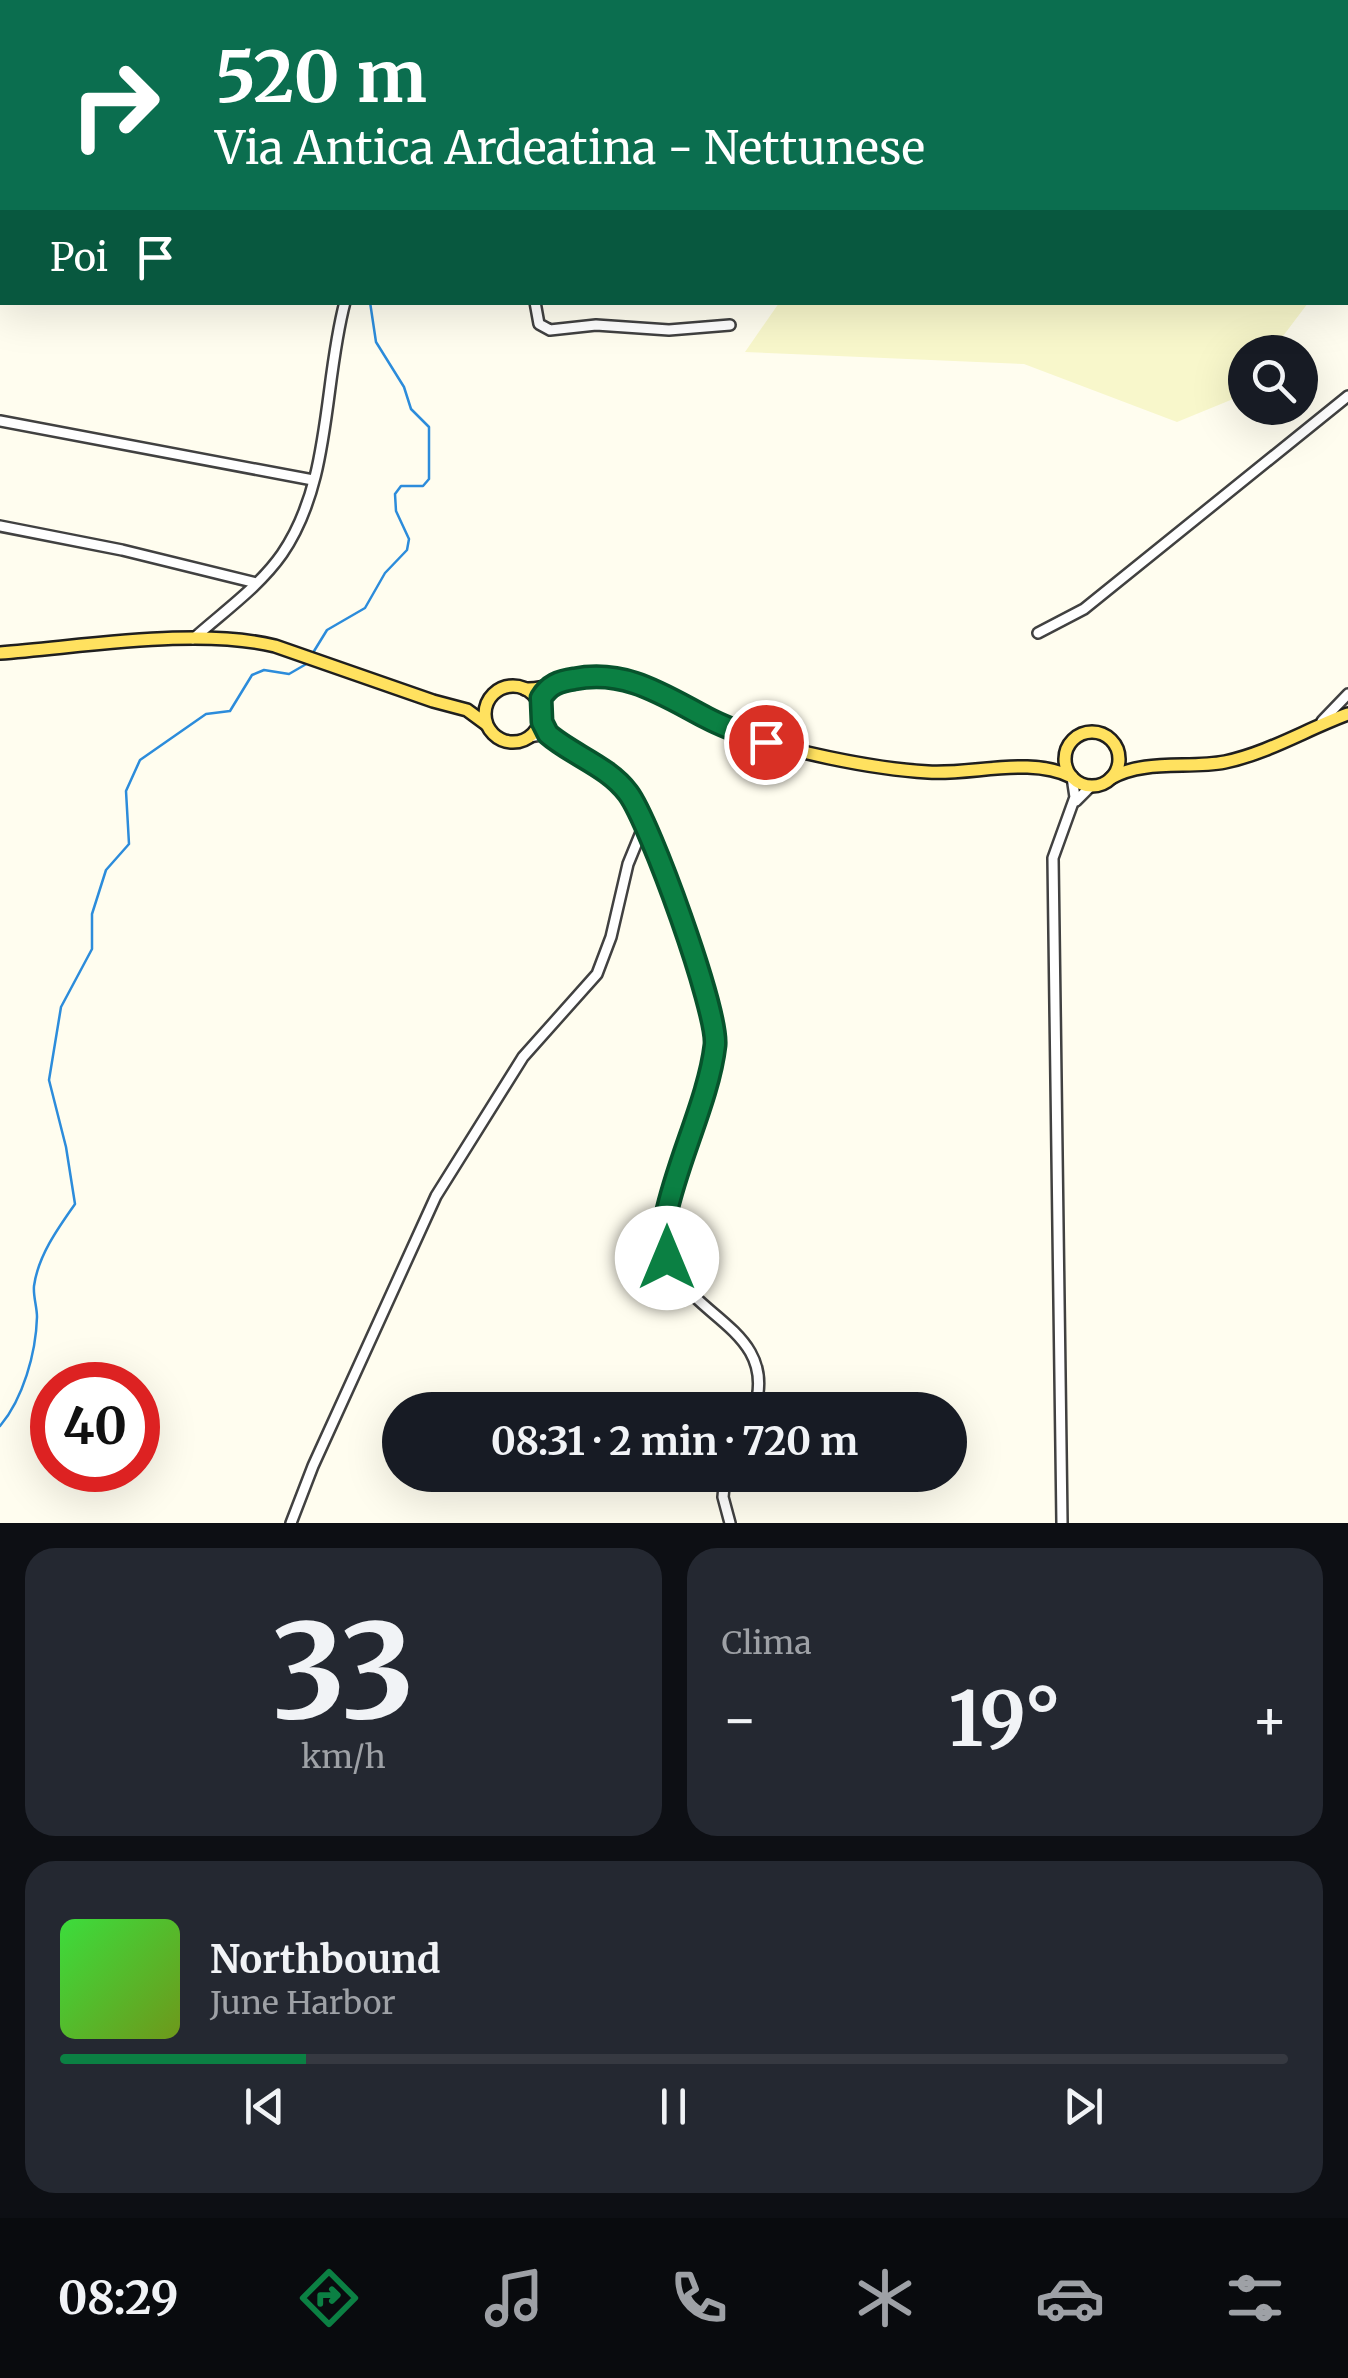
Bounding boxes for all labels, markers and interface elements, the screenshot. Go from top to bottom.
text: 520 m [215,33,427,121]
icon: right [50,40,180,170]
text: Via Antica Ardeatina - Nettunese [215,120,925,176]
icon: arrive [128,230,183,285]
text: Poi [50,234,108,281]
map controls [1228,335,1318,425]
button: search [1228,335,1318,425]
pin [724,700,809,785]
icon: arrive [739,715,794,770]
position arrow [615,1206,719,1310]
speed limit sign: 40 [30,1362,160,1492]
text: 08:31 · 2 min · 720 m [491,1418,858,1465]
text: 33 [271,1590,415,1753]
text: Clima [722,1623,812,1663]
text: 19° [949,1672,1061,1766]
text: − [722,1685,758,1754]
text: + [1251,1685,1288,1754]
text: km/h [301,1737,386,1777]
text: Northbound [210,1936,440,1983]
text: June Harbor [210,1983,396,2023]
icon: previous [237,2079,292,2134]
icon: pause [646,2079,701,2134]
icon: next [1056,2079,1111,2134]
icon: directions [294,2263,364,2333]
icon: music [479,2263,549,2333]
icon: phone [664,2263,734,2333]
icon: climate [850,2263,920,2333]
icon: car [1035,2263,1105,2333]
icon: filters [1220,2263,1290,2333]
text: 08:29 [58,2270,178,2326]

